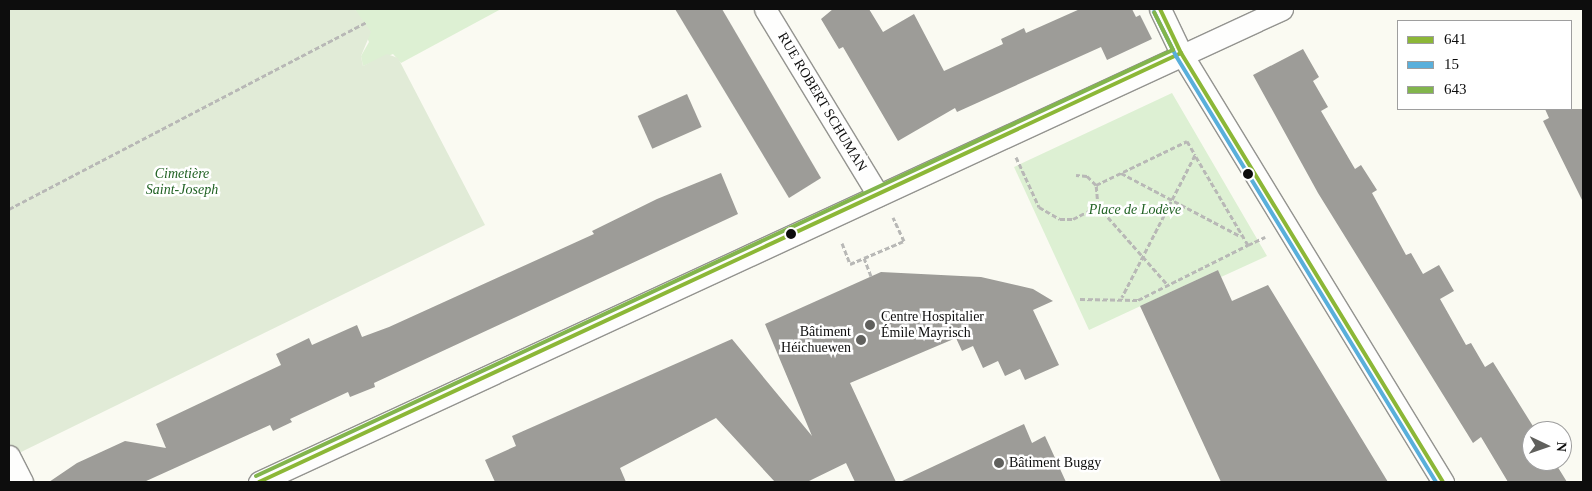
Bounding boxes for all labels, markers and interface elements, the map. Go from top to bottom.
legend [1397,20,1572,110]
street label: RUE ROBERT SCHUMAN [774,29,870,175]
text: 641 [1444,31,1467,47]
text: 15 [1444,56,1459,72]
text: 643 [1444,81,1467,97]
park label: Cimetière Saint-Joseph [146,166,218,198]
unlabelled marker [1243,169,1253,179]
park label: Place de Lodève [1089,202,1181,218]
unlabelled marker [786,229,796,239]
place label: Centre Hospitalier Émile Mayrisch [881,309,984,342]
marker: Centre Hospitalier Émile Mayrisch [863,318,877,332]
place label: Bâtiment Héichuewen [781,324,851,357]
marker: Bâtiment Héichuewen [855,334,867,346]
north arrow [1522,421,1572,471]
text: N [1554,441,1569,452]
place label: Bâtiment Buggy [1009,455,1101,471]
marker: Bâtiment Buggy [993,457,1005,469]

